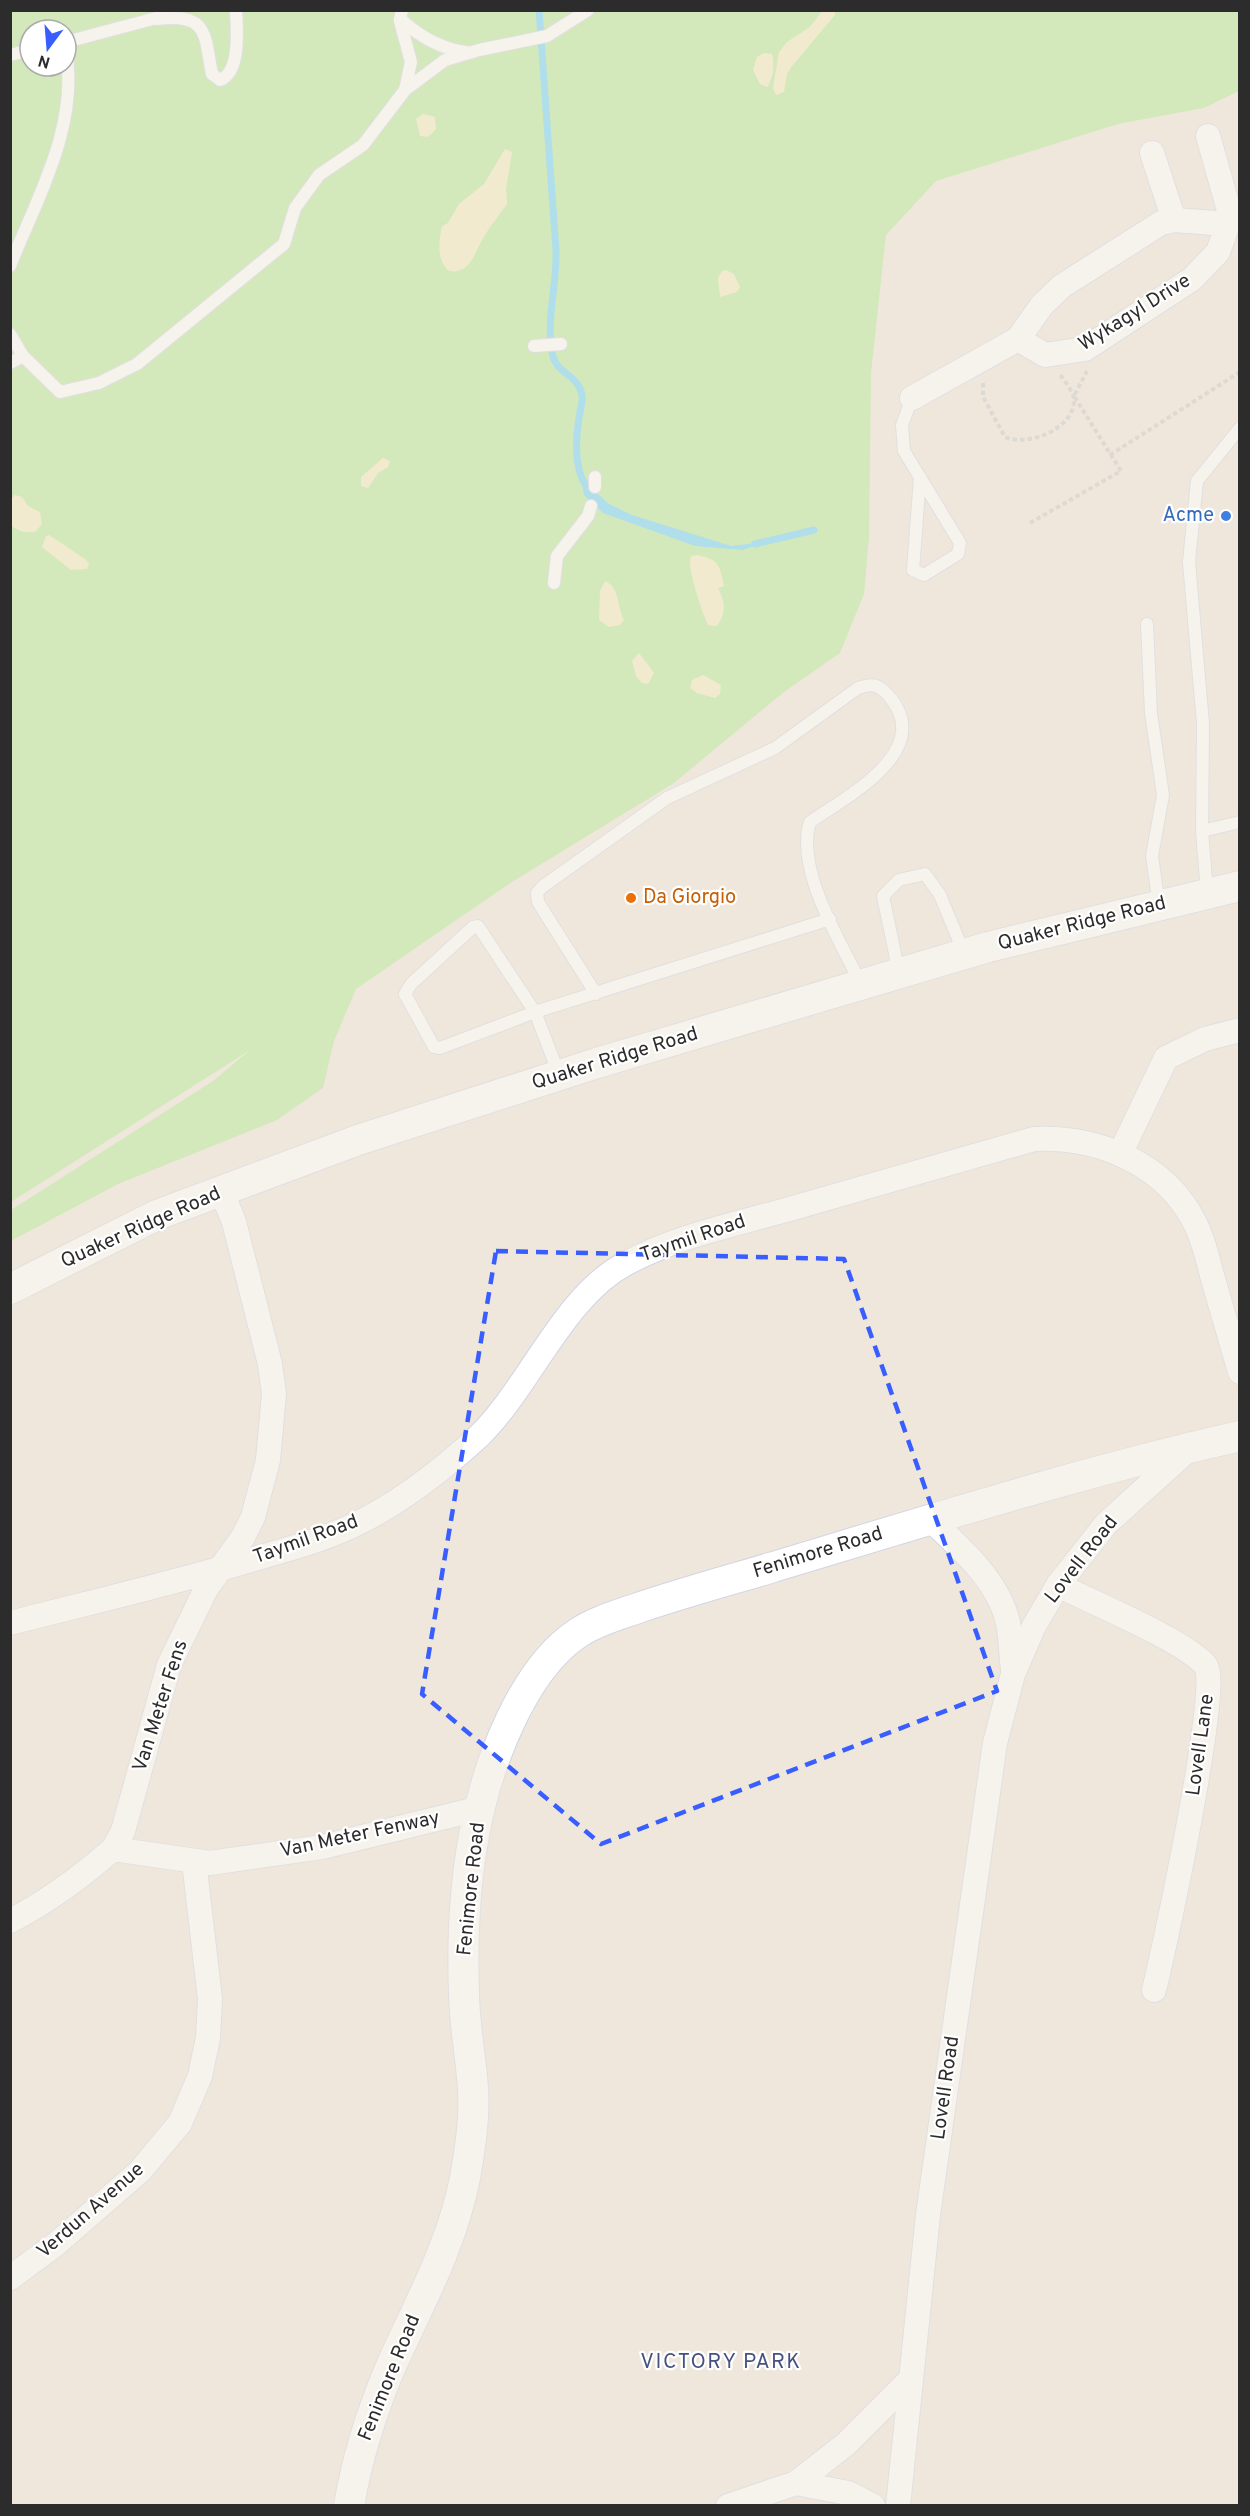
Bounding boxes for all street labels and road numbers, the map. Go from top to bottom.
street label: Wykagyl Drive [1074,268,1196,358]
street label: Quaker Ridge Road [995,891,1169,957]
street label: Quaker Ridge Road [529,1021,701,1097]
street label: Quaker Ridge Road [57,1181,225,1275]
street label: Taymil Road [637,1209,749,1269]
street label: Taymil Road [250,1509,362,1571]
street label: Lovell Road [1040,1511,1124,1609]
street label: Fenimore Road [750,1521,886,1585]
street label: Van Meter Fens [127,1637,195,1775]
street label: Lovell Lane [1181,1692,1221,1798]
street label: Van Meter Fenway [278,1805,442,1865]
street label: Fenimore Road [452,1821,492,1957]
street label: Lovell Road [926,2034,966,2142]
street label: Verdun Avenue [32,2157,150,2265]
street label: Fenimore Road [353,2311,427,2445]

